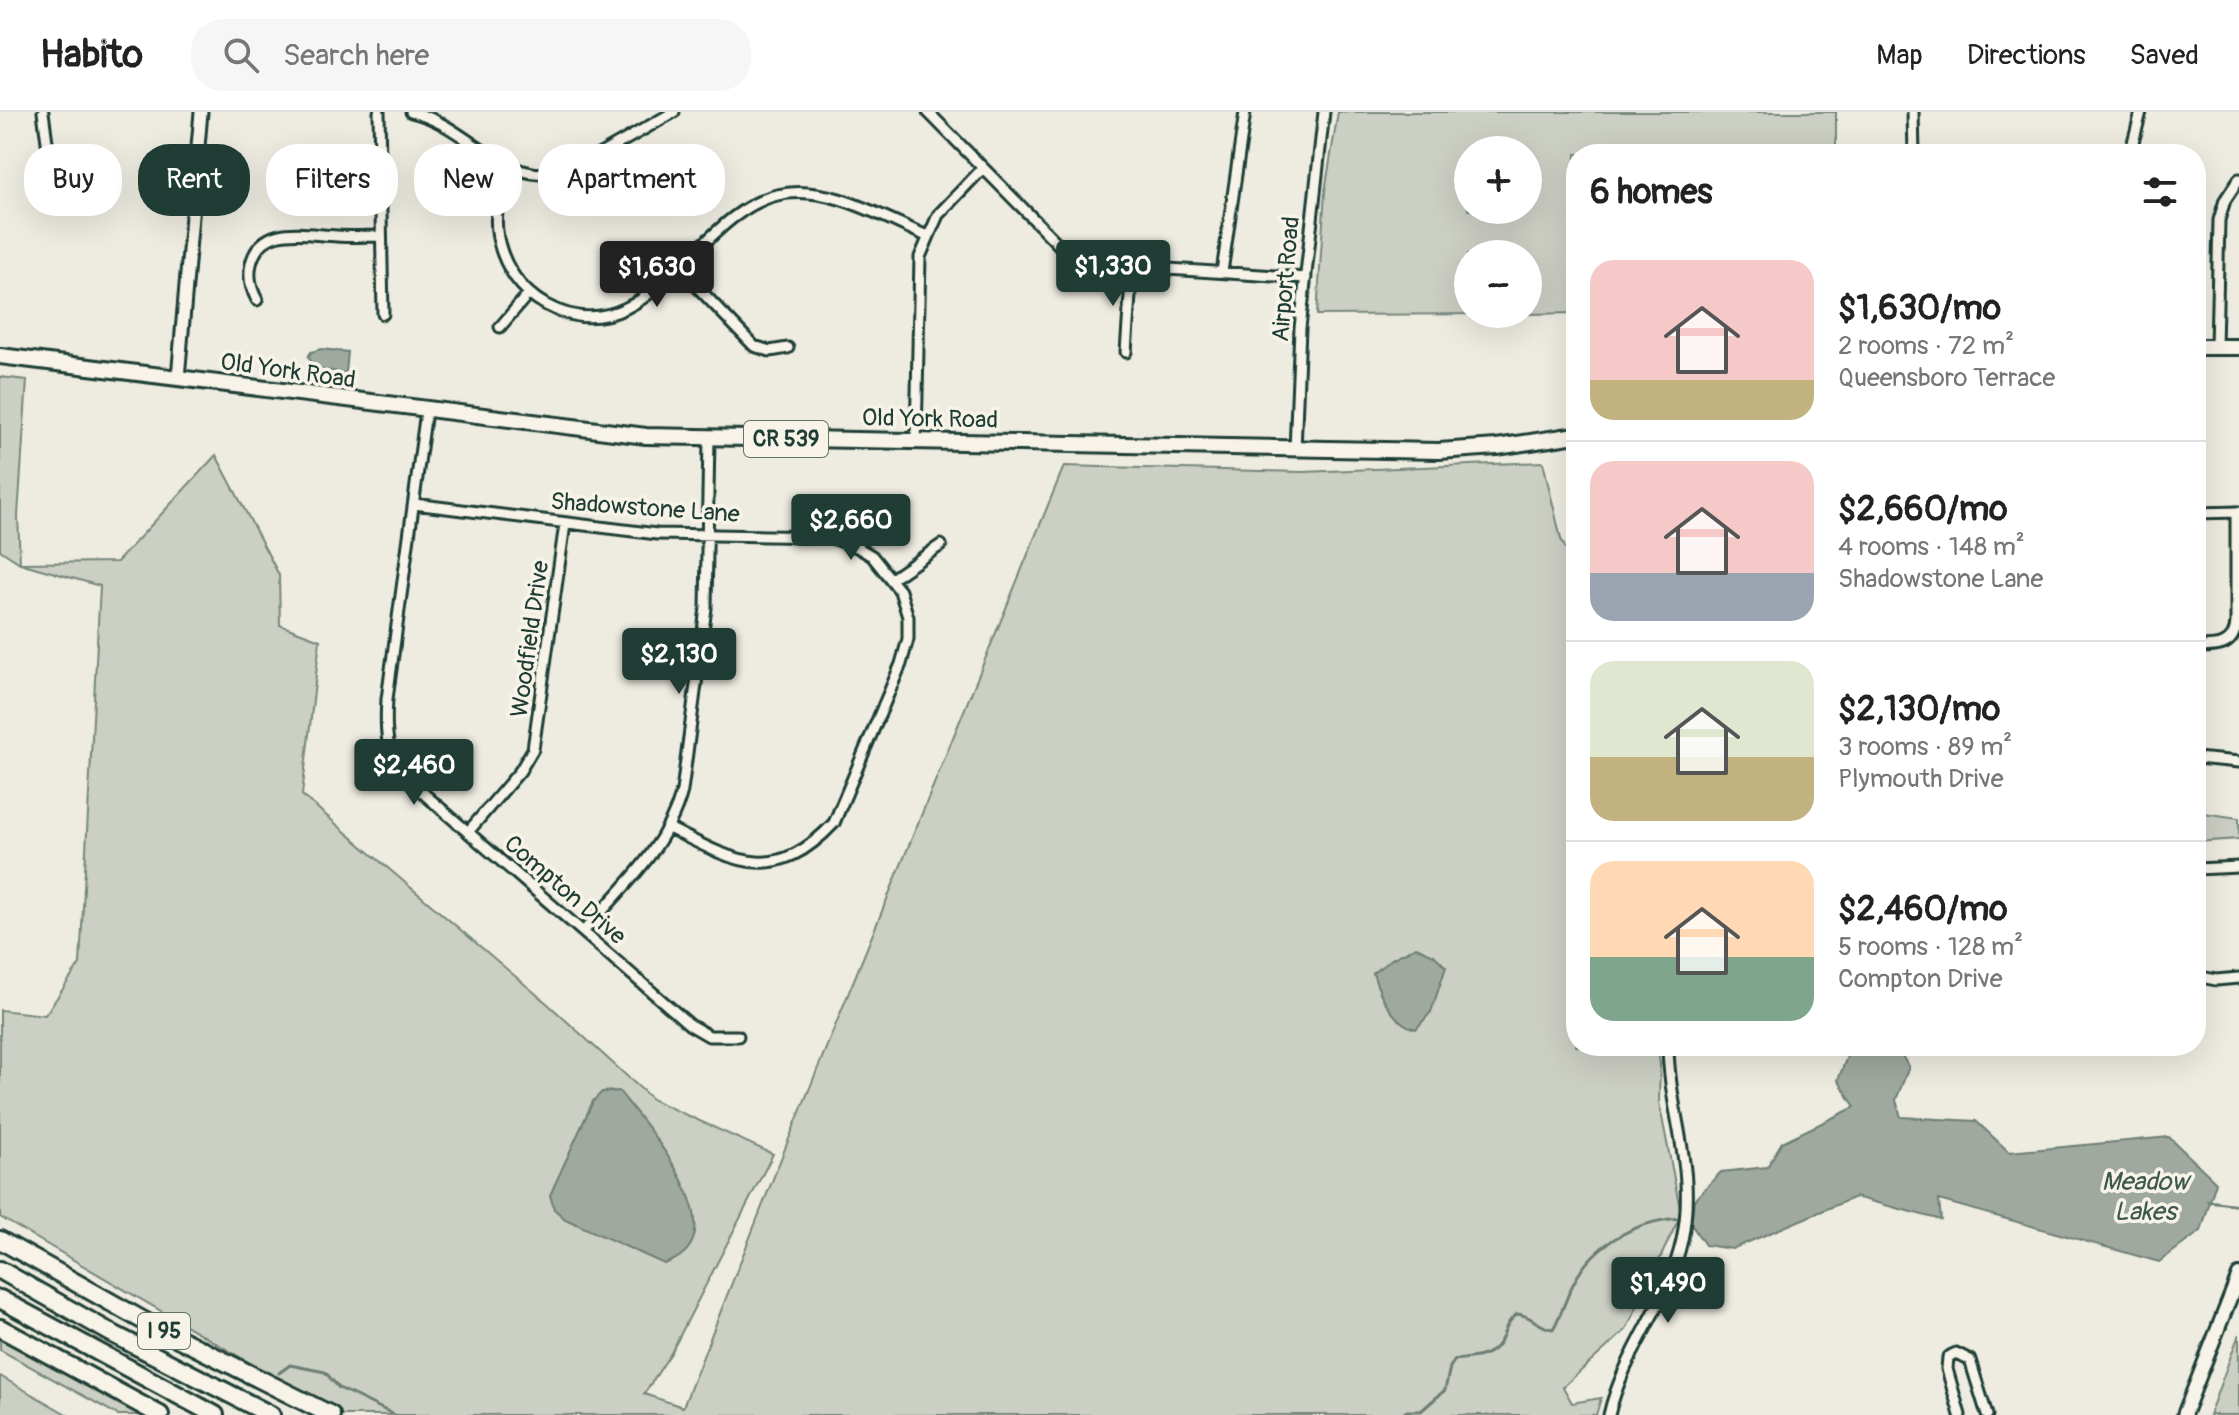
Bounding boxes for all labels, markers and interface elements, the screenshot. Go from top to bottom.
search box [191,19,751,91]
text: Habito [40,31,143,79]
icon: search [219,33,263,77]
text: Search here [283,37,429,74]
text: Map [1876,38,1923,73]
text: Directions [1967,38,2086,73]
text: Saved [2130,38,2199,73]
map controls [1454,136,1542,328]
button: + [1454,136,1542,224]
chip: Buy [24,144,122,216]
chip: Rent [138,144,250,216]
chip: Filters [266,144,398,216]
chip: New [414,144,522,216]
chip: Apartment [538,144,725,216]
icon: filters [2138,170,2182,214]
text: 6 homes [1590,171,1713,214]
street label: Airport Road [1266,215,1306,343]
pin: $1,330 [1048,240,1178,308]
button: − [1454,240,1542,328]
pin: $1,630 [592,241,722,309]
text: $1,330 [1074,250,1152,282]
text: $1,630 [618,251,696,283]
text: $1,630/mo [1838,287,2001,330]
icon: home [1654,292,1750,388]
text: 2 rooms · 72 m² [1838,330,2014,362]
street label: Old York Road [219,347,357,395]
text: Queensboro Terrace [1838,362,2055,394]
street label: Old York Road [862,403,998,435]
road number: CR 539 [744,421,828,457]
street label: Shadowstone Lane [549,487,741,529]
text: $2,660/mo [1838,488,2008,531]
icon: home [1654,493,1750,589]
pin: $2,660 [786,494,916,562]
text: $2,660 [809,504,893,536]
text: 4 rooms · 148 m² [1838,531,2025,563]
street label: Woodfield Drive [505,559,555,719]
text: Shadowstone Lane [1838,563,2043,595]
pin: $2,130 [614,628,744,696]
text: $2,130 [640,638,718,670]
text: $2,130/mo [1838,688,2000,731]
icon: home [1654,693,1750,789]
text: 3 rooms · 89 m² [1838,731,2012,763]
pin: $2,460 [349,739,479,807]
text: $2,460 [372,749,456,781]
text: Plymouth Drive [1838,763,2004,795]
street label: Compton Drive [498,829,632,951]
text: $2,460/mo [1838,888,2007,931]
icon: home [1654,893,1750,989]
text: 5 rooms · 128 m² [1838,931,2023,963]
text: Compton Drive [1838,963,2003,995]
water label: Meadow Lakes [2101,1166,2192,1228]
pin: $1,490 [1603,1257,1733,1325]
text: $1,490 [1629,1267,1707,1299]
road number: I 95 [138,1313,190,1349]

